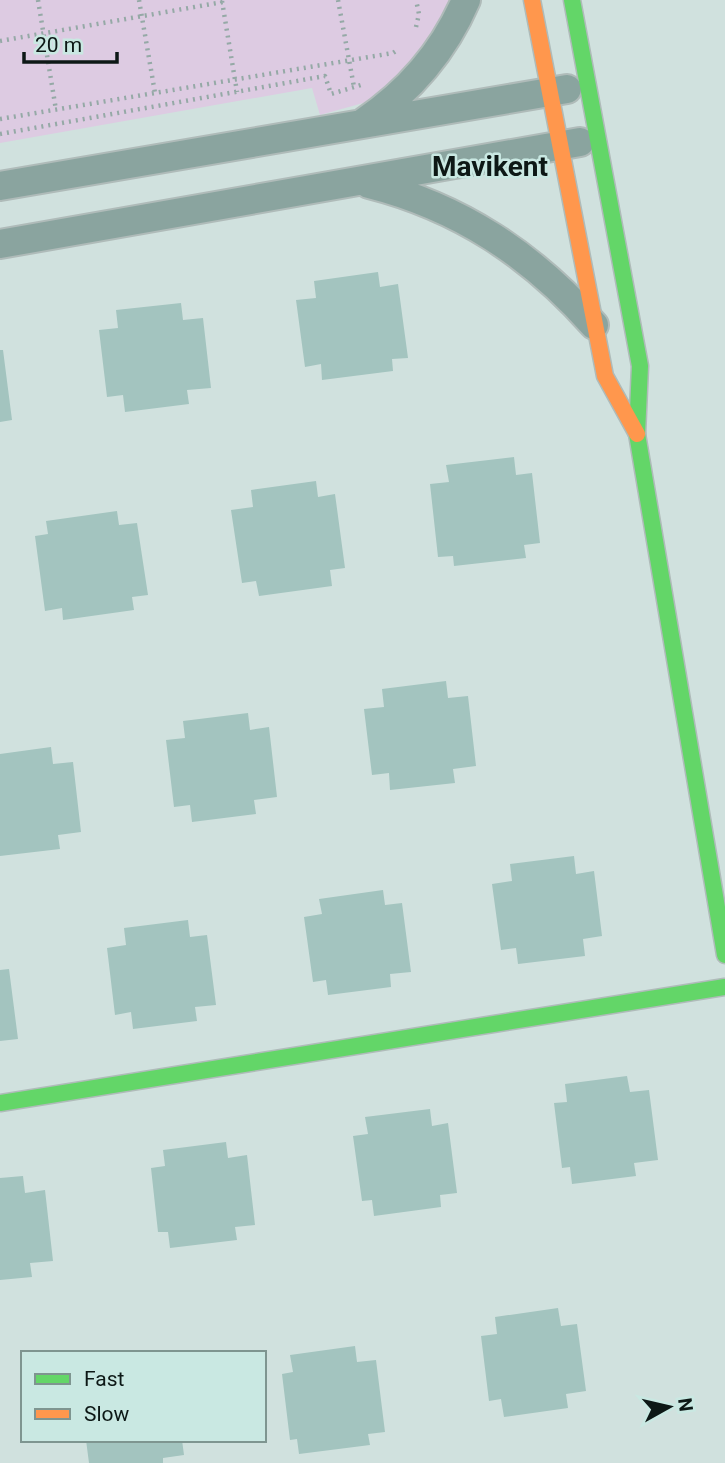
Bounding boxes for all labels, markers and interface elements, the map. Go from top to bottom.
scale bar [24,21,117,65]
text: 20 m [35,33,82,57]
district label: Mavikent [432,150,548,183]
legend [21,1351,266,1442]
text: Fast [84,1367,125,1391]
north arrow [634,1372,704,1442]
text: N [673,1396,698,1413]
text: Slow [84,1402,130,1426]

